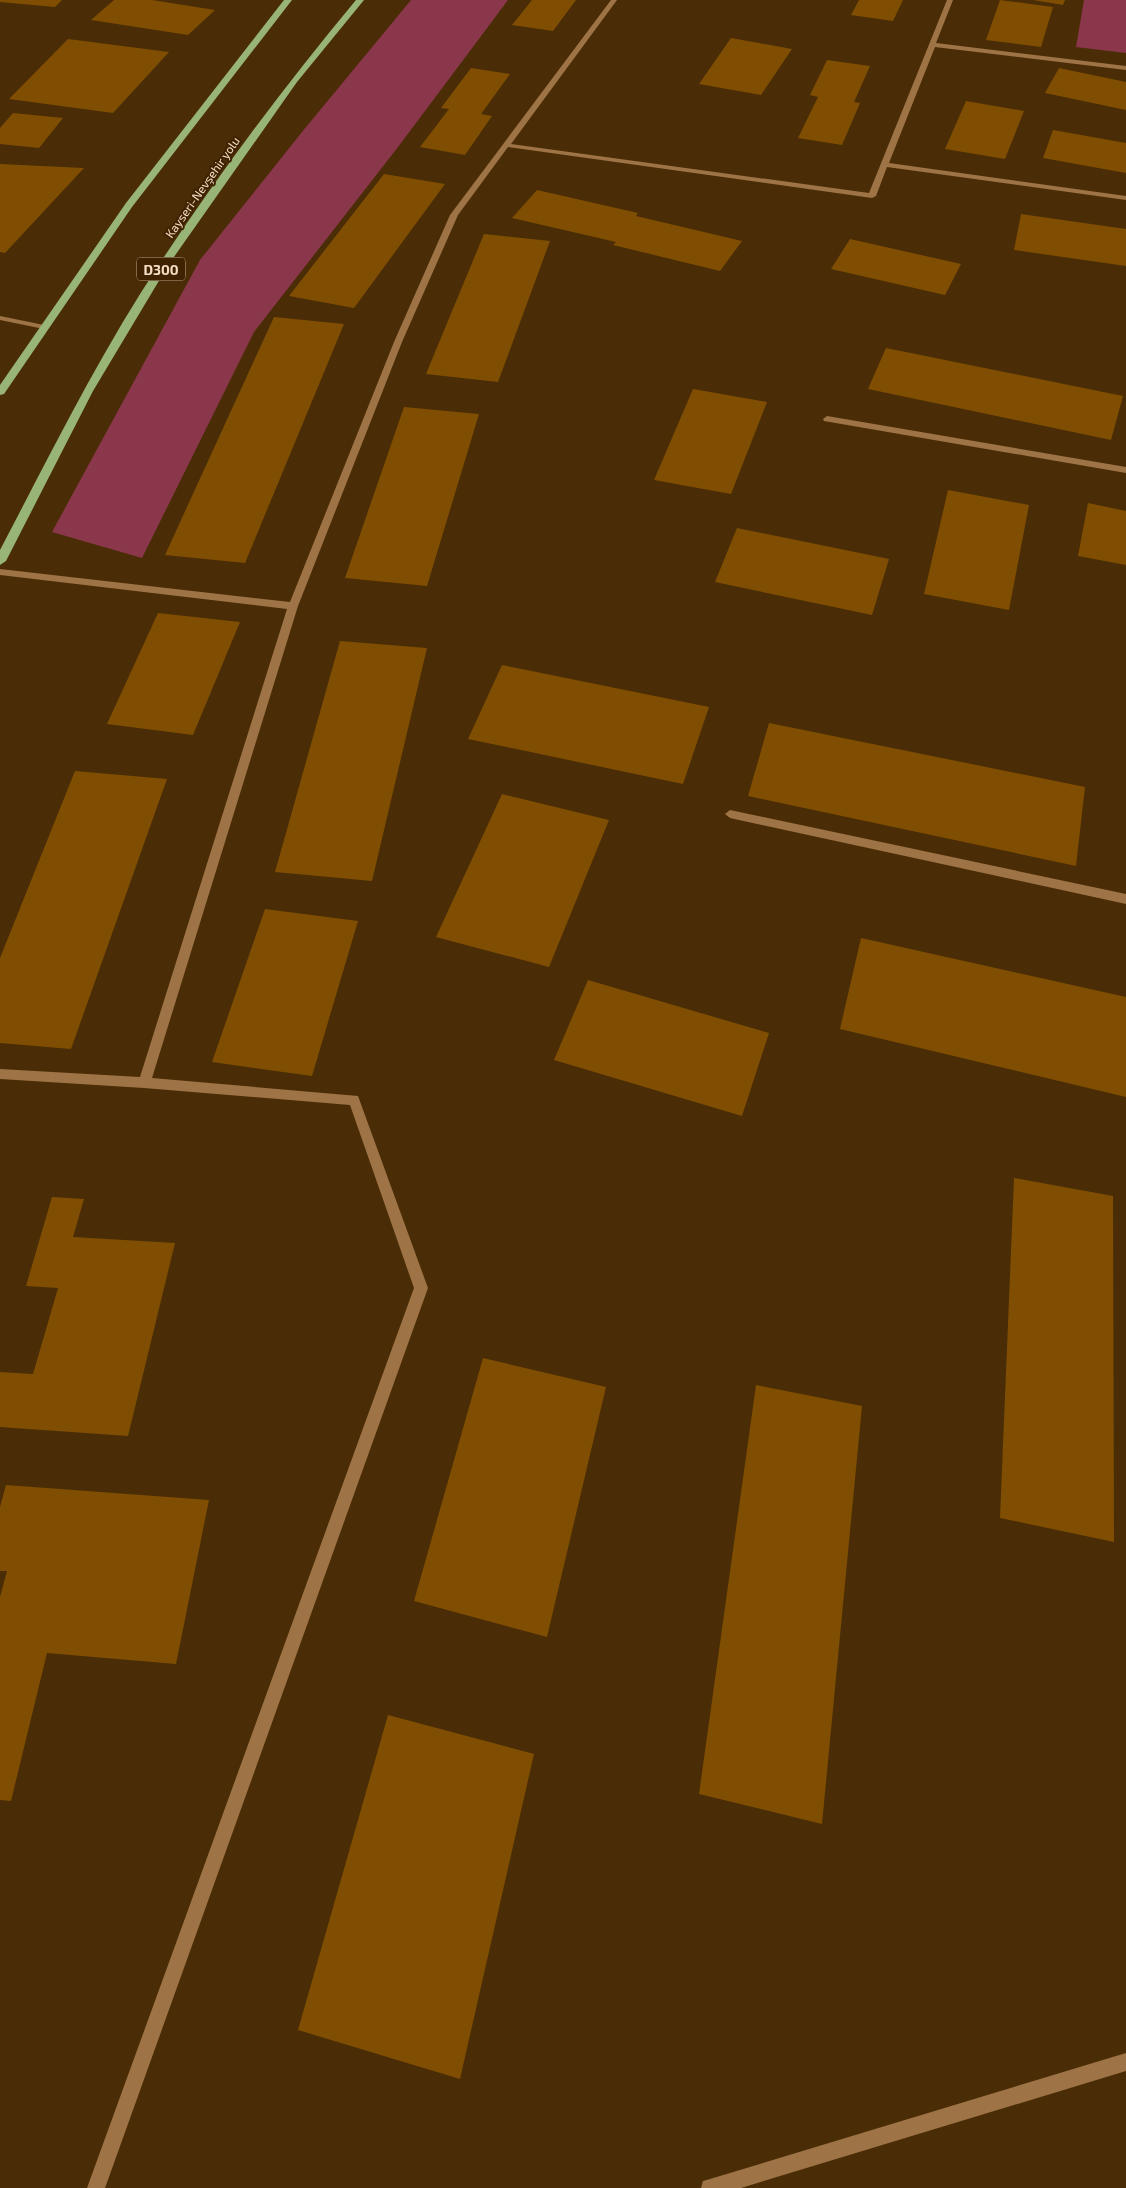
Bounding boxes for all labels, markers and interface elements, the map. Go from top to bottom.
street label: Kayseri-Nevşehir yolu [162,134,243,241]
road number: D300 [137,258,185,280]

